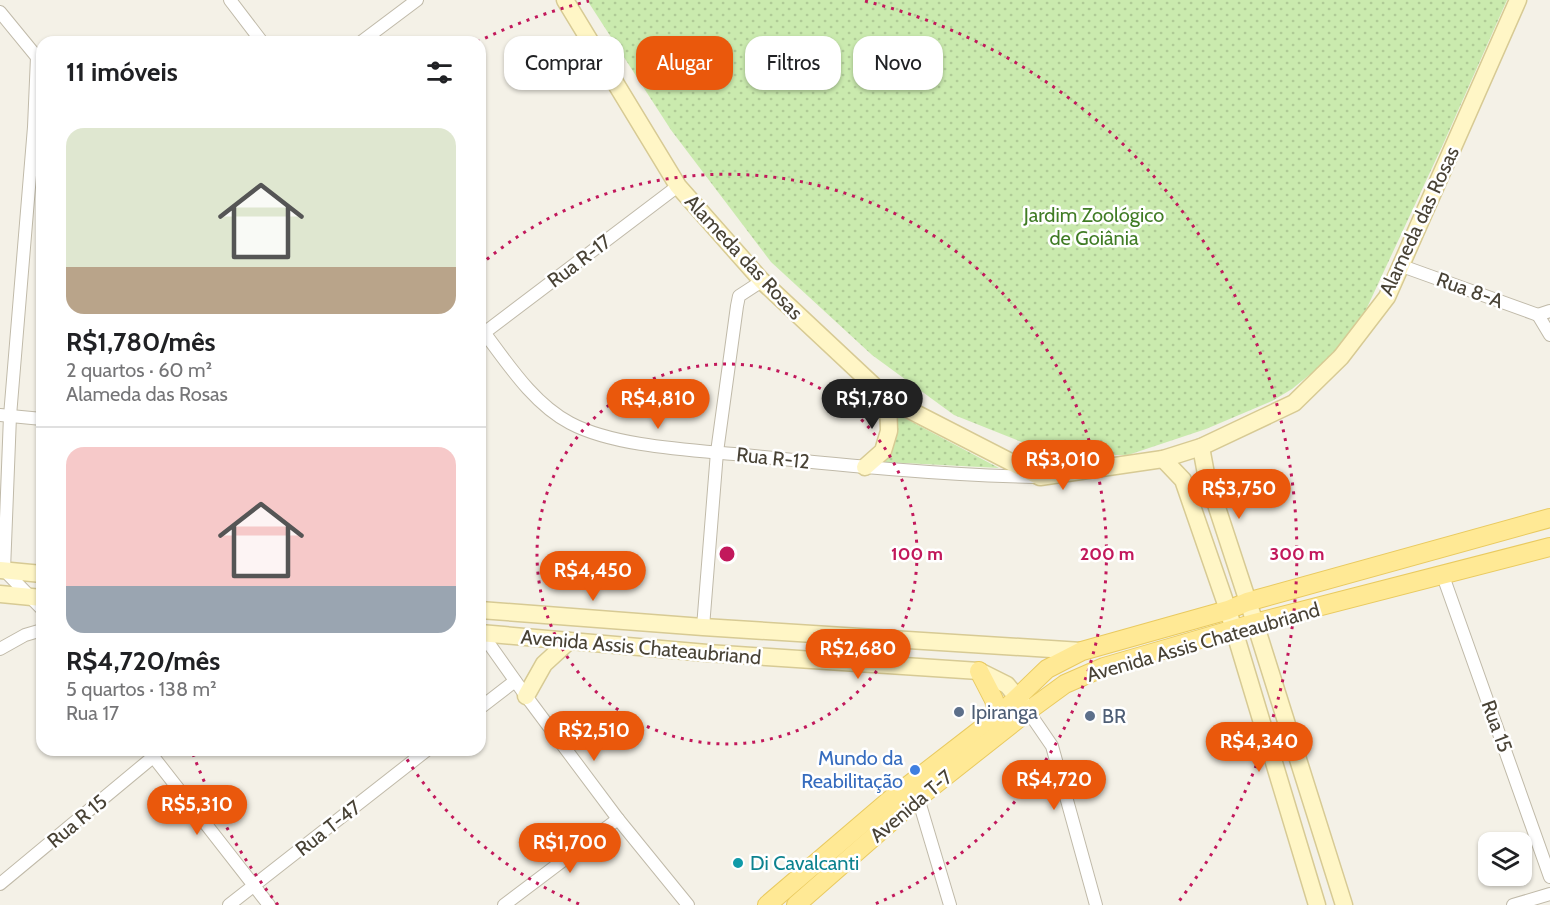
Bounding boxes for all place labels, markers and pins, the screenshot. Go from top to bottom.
pin: R$4,810 [603,379,713,430]
pin: R$1,780 [817,379,927,430]
pin: R$3,010 [1008,440,1118,491]
pin: R$3,750 [1184,469,1294,520]
centre of rings [717,544,737,564]
pin: R$4,450 [538,551,648,602]
pin: R$2,680 [803,629,913,680]
place label: Ipiranga [971,700,1038,724]
place label: BR [1102,704,1126,728]
marker: Ipiranga [952,705,966,719]
marker: BR [1083,709,1097,723]
pin: R$2,510 [539,711,649,762]
pin: R$4,340 [1204,722,1314,773]
place label: Mundo da Reabilitação [801,746,903,793]
pin: R$4,720 [999,760,1109,811]
marker: Mundo da Reabilitação [908,763,922,777]
pin: R$5,310 [142,785,252,836]
pin: R$1,700 [515,823,625,874]
place label: Di Cavalcanti [750,851,859,875]
marker: Di Cavalcanti [731,856,745,870]

